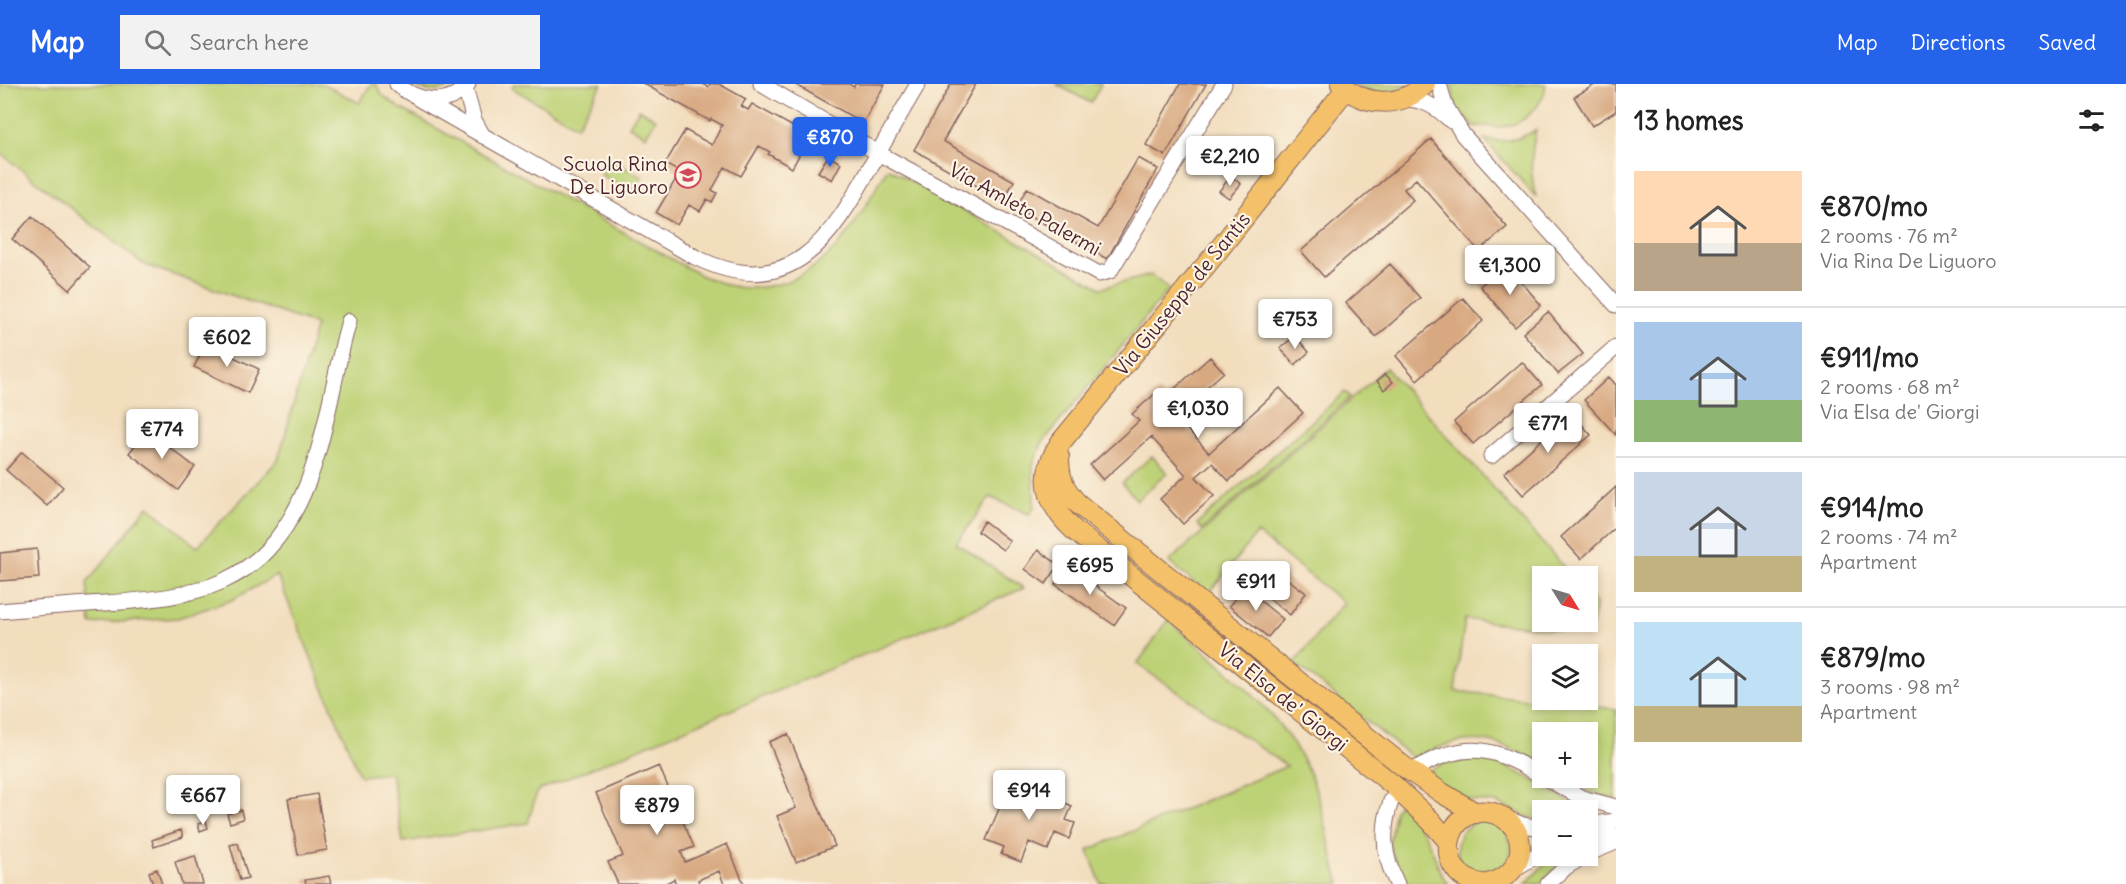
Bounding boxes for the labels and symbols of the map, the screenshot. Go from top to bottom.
pin: €870 [794,117,866,168]
pin: €2,210 [1181,136,1279,187]
place label: Scuola Rina De Liguoro [563,151,668,199]
street label: Via Amleto Palermi [945,156,1106,261]
school or university icon: Scuola Rina De Liguoro [673,160,703,190]
street label: Via Giuseppe de Santis [1108,207,1255,381]
pin: €1,300 [1461,245,1559,296]
pin: €753 [1259,299,1331,350]
pin: €602 [191,317,263,368]
pin: €1,030 [1149,388,1247,439]
pin: €771 [1512,403,1584,454]
pin: €774 [126,409,198,460]
pin: €695 [1054,545,1126,596]
pin: €911 [1220,561,1292,612]
north arrow [1532,566,1598,632]
street label: Via Elsa de' Giorgi [1214,637,1353,756]
pin: €914 [993,770,1065,821]
pin: €667 [167,775,239,826]
pin: €879 [621,785,693,836]

